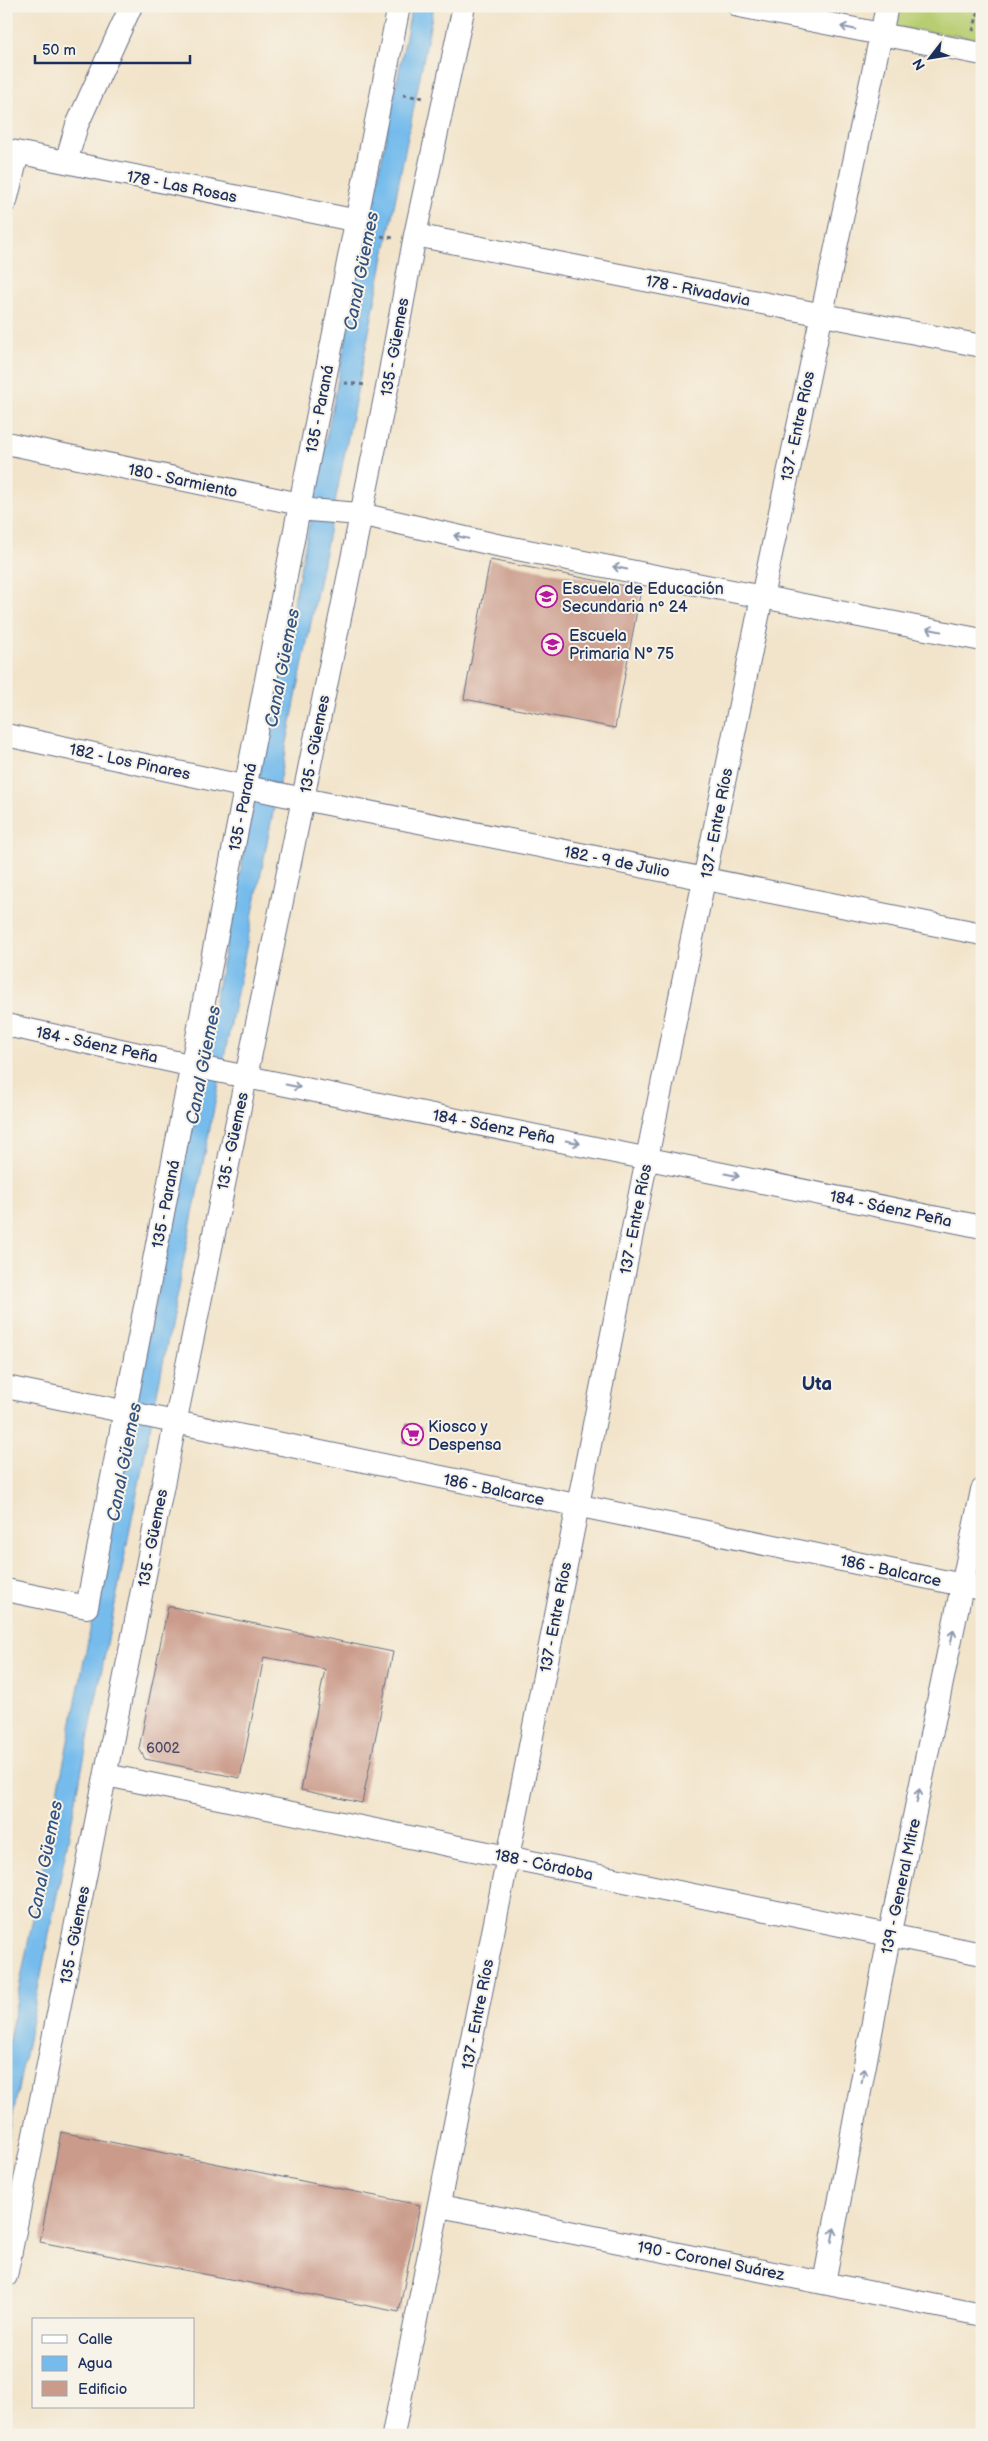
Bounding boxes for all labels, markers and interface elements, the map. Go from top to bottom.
one-way arrow [841,23,857,32]
scale bar [35,32,190,64]
north arrow [906,32,956,82]
text: 50 m [42,41,76,60]
text: N [909,56,929,73]
street label: 178 - Las Rosas [125,167,239,207]
water label: Canal Güemes [340,210,383,332]
street label: 178 - Rivadavia [644,272,752,311]
street label: 135 - Güemes [377,297,413,398]
street label: 135 - Paraná [303,364,338,455]
street label: 137 - Entre Ríos [778,369,819,483]
street label: 180 - Sarmiento [126,461,239,502]
one-way arrow [453,532,469,541]
one-way arrow [612,563,628,573]
place label: Escuela de Educación Secundaria nº 24 [562,580,724,617]
school or university icon: Escuela de Educación Secundaria nº 24 [534,585,558,609]
water label: Canal Güemes [261,607,304,729]
one-way arrow [926,625,942,635]
place label: Escuela Primaria N° 75 [569,627,674,664]
school or university icon: Escuela Primaria N° 75 [541,632,565,656]
street label: 135 - Güemes [297,694,334,795]
street label: 182 - Los Pinares [68,740,192,785]
street label: 135 - Paraná [226,762,261,853]
street label: 137 - Entre Ríos [697,766,738,880]
street label: 182 - 9 de Julio [562,843,671,882]
water label: Canal Güemes [182,1004,225,1126]
street label: 184 - Sáenz Peña [34,1023,160,1068]
one-way arrow [285,1081,301,1091]
street label: 135 - Güemes [214,1091,253,1192]
street label: 184 - Sáenz Peña [431,1106,557,1149]
one-way arrow [564,1138,580,1148]
street label: 135 - Paraná [149,1159,184,1250]
street label: 137 - Entre Ríos [616,1162,657,1276]
one-way arrow [723,1171,739,1180]
street label: 184 - Sáenz Peña [828,1187,954,1232]
district label: Uta [802,1373,832,1396]
water label: Canal Güemes [103,1401,146,1523]
place label: Kiosco y Despensa [428,1418,502,1455]
supermarket icon: Kiosco y Despensa [400,1423,424,1447]
street label: 186 - Balcarce [441,1470,547,1511]
street label: 135 - Güemes [135,1488,172,1589]
street label: 186 - Balcarce [838,1551,944,1592]
street label: 137 - Entre Ríos [536,1560,577,1674]
one-way arrow [948,1629,957,1645]
house number: 6002 [146,1740,180,1757]
one-way arrow [914,1788,923,1804]
water label: Canal Güemes [24,1799,67,1921]
street label: 139 - General Mitre [878,1816,925,1956]
street label: 188 - Córdoba [493,1846,595,1885]
street label: 135 - Güemes [57,1885,94,1986]
street label: 137 - Entre Ríos [458,1957,499,2071]
one-way arrow [858,2068,868,2084]
one-way arrow [829,2227,839,2243]
street label: 190 - Coronel Suárez [636,2238,786,2285]
legend [32,2318,195,2408]
text: Calle [78,2330,113,2349]
text: Agua [78,2354,112,2373]
text: Edificio [78,2380,127,2399]

